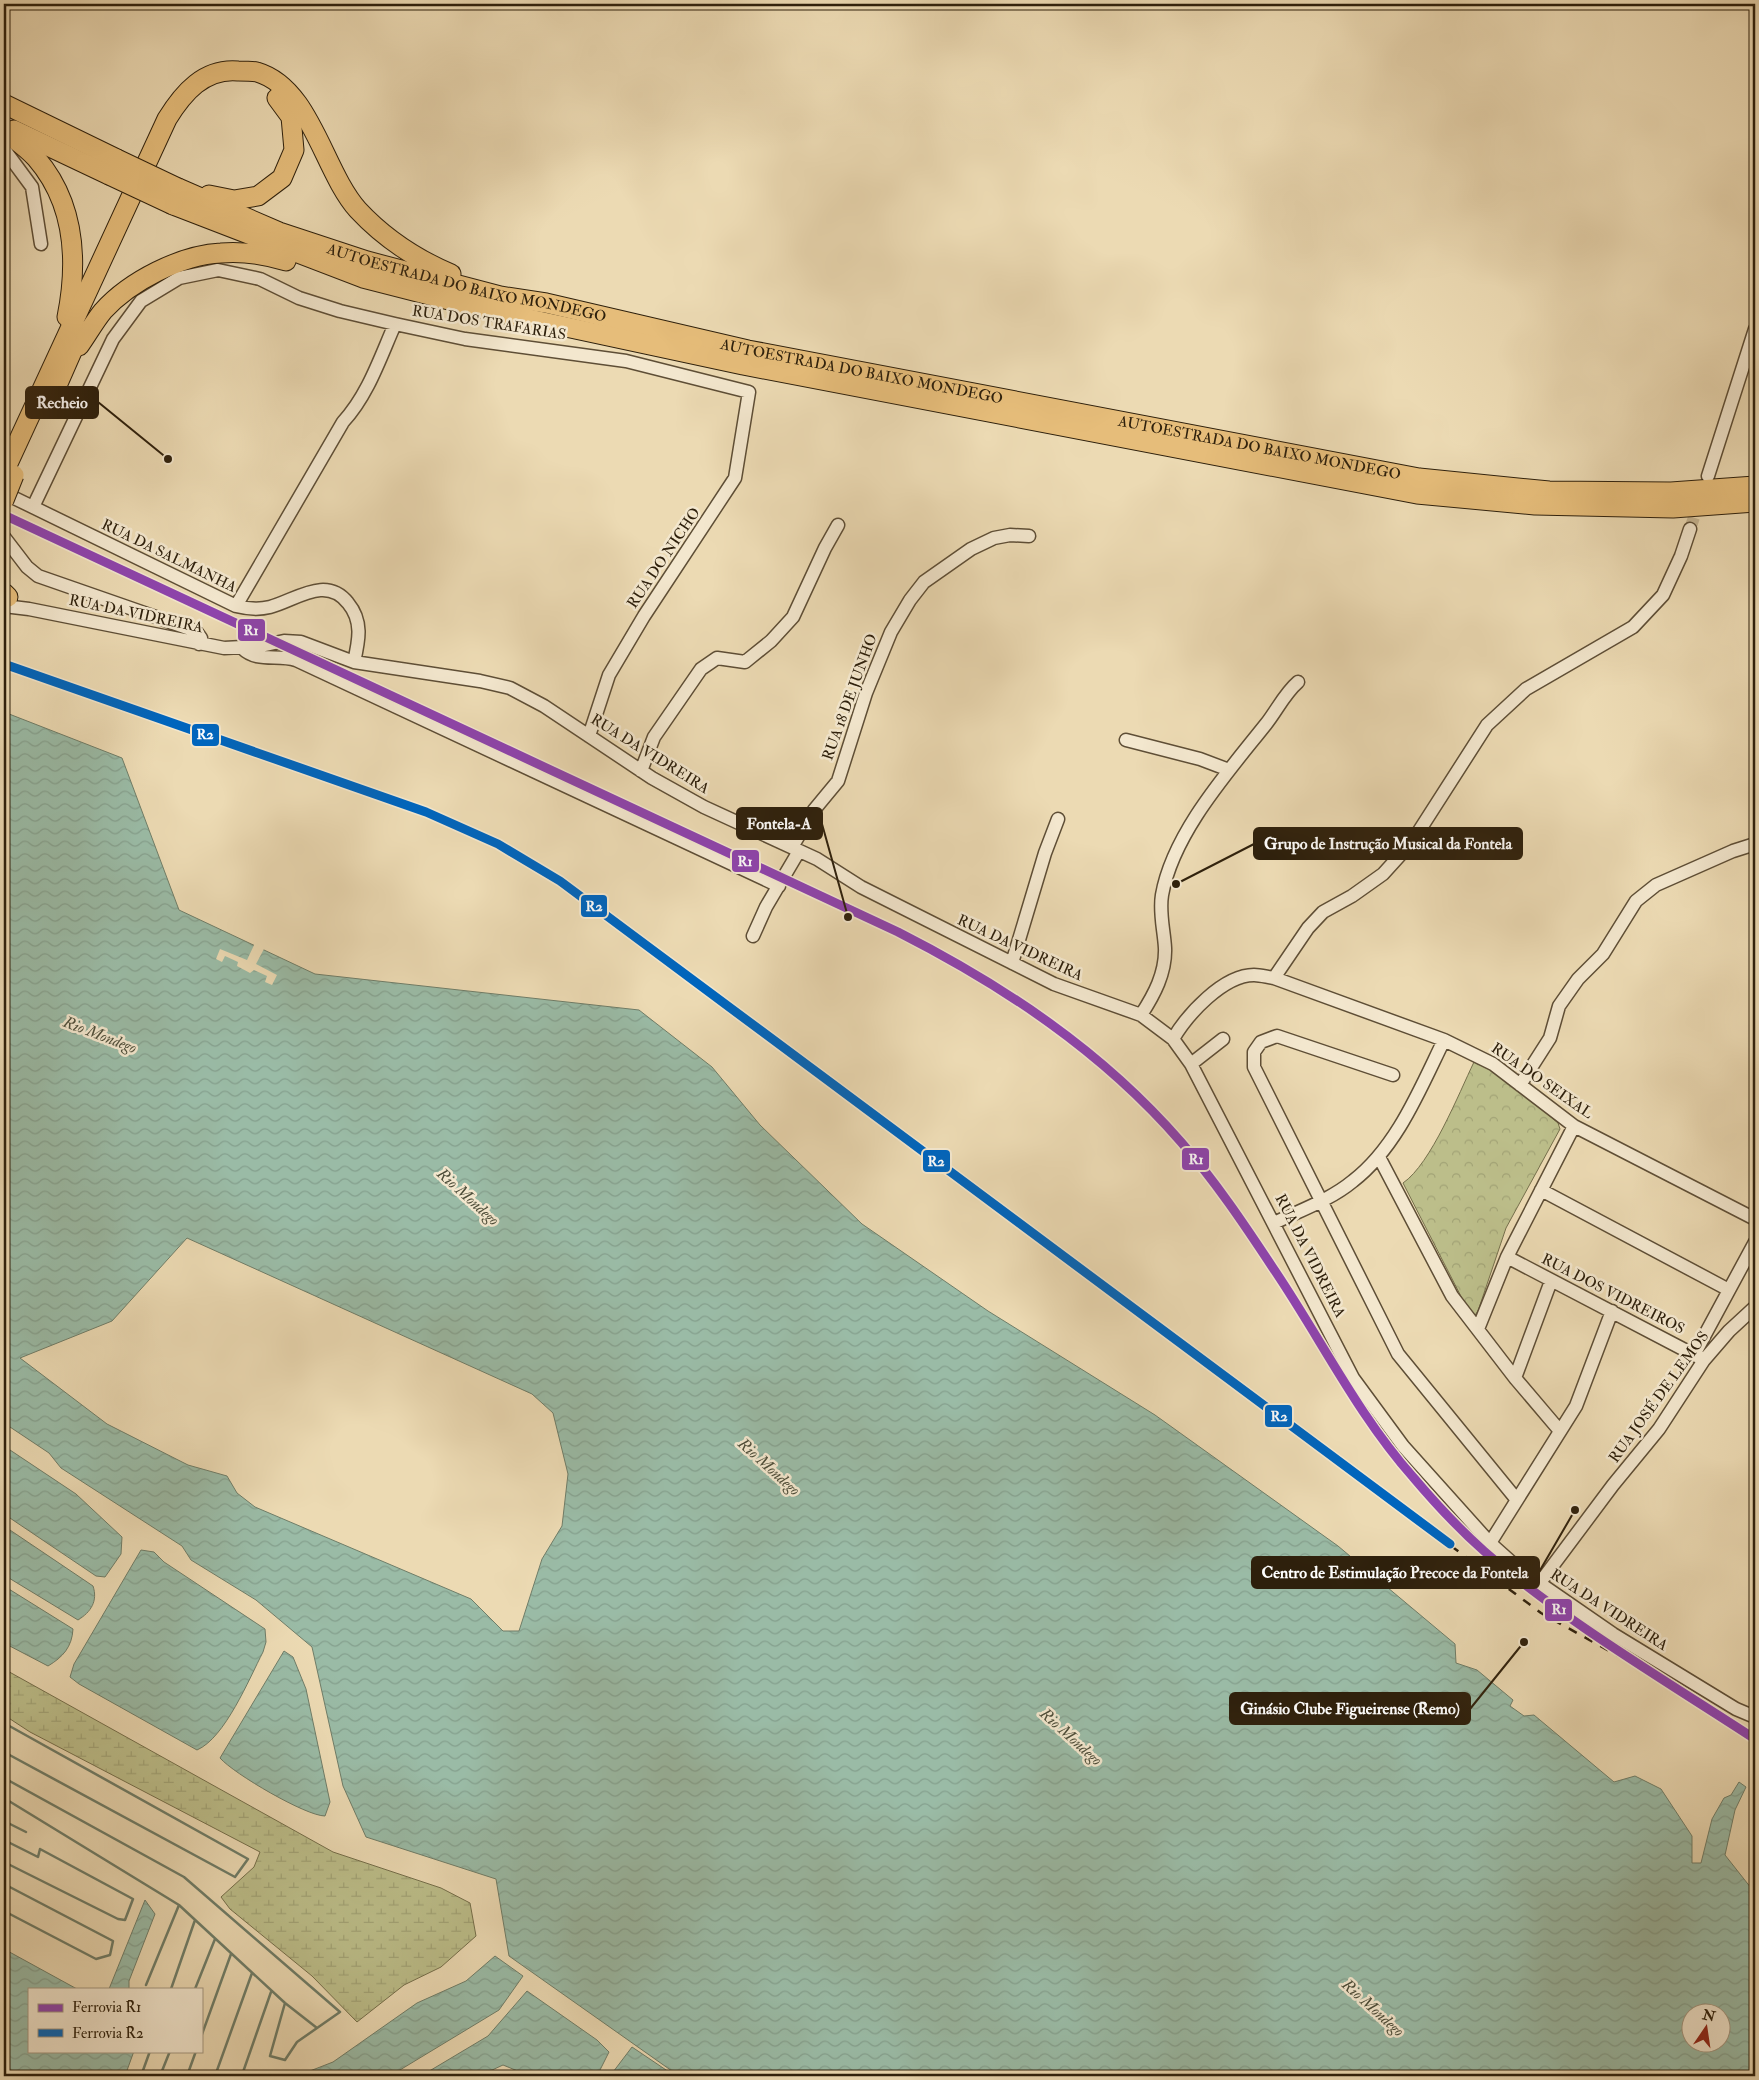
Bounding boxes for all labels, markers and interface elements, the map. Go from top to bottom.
street label: AUTOESTRADA DO BAIXO MONDEGO [324,239,608,326]
street label: RUA DOS TRAFARIAS [411,301,567,345]
street label: AUTOESTRADA DO BAIXO MONDEGO [718,334,1005,408]
callout: Recheio [26,387,98,418]
text: Recheio [36,393,88,413]
street label: AUTOESTRADA DO BAIXO MONDEGO [1116,411,1402,484]
street label: RUA DO NICHO [623,504,705,612]
street label: RUA DA SALMANHA [98,515,240,597]
street label: RUA DA VIDREIRA [67,591,205,638]
line badge: R1 [237,618,266,642]
text: R1 [243,622,259,639]
street label: RUA 18 DE JUNHO [818,631,883,763]
street label: RUA DA VIDREIRA [587,710,713,798]
line badge: R2 [191,723,220,747]
text: R2 [196,726,214,743]
callout: Fontela-A [737,808,822,839]
text: Fontela-A [747,814,812,834]
callout: Grupo de Instrução Musical da Fontela [1254,828,1522,859]
text: Grupo de Instrução Musical da Fontela [1264,834,1512,855]
line badge: R1 [731,849,760,873]
text: R1 [737,853,753,870]
line badge: R2 [580,894,608,918]
text: R2 [585,898,603,915]
street label: RUA DA VIDREIRA [954,911,1086,986]
water label: Rio Mondego [60,1012,140,1058]
street label: RUA DO SEIXAL [1487,1039,1597,1123]
line badge: R1 [1181,1147,1210,1171]
line badge: R2 [922,1149,951,1173]
text: R1 [1188,1151,1204,1168]
text: R2 [927,1153,945,1170]
water label: Rio Mondego [432,1163,503,1230]
street label: RUA DA VIDREIRA [1271,1191,1350,1321]
street label: RUA DOS VIDREIROS [1538,1250,1688,1338]
street label: RUA JOSÉ DE LEMOS [1603,1326,1714,1467]
line badge: R2 [1264,1404,1293,1428]
text: R2 [1270,1408,1288,1425]
water label: Rio Mondego [733,1433,804,1500]
callout: Centro de Estimulação Precoce da Fontela [1252,1557,1539,1588]
text: Centro de Estimulação Precoce da Fontela [1262,1563,1529,1583]
street label: RUA DA VIDREIRA [1547,1565,1672,1655]
line badge: R1 [1544,1598,1573,1622]
text: R1 [1551,1601,1567,1618]
callout: Ginásio Clube Figueirense (Remo) [1230,1693,1470,1724]
text: Ginásio Clube Figueirense (Remo) [1240,1699,1460,1720]
water label: Rio Mondego [1035,1703,1106,1770]
water label: Rio Mondego [1337,1974,1408,2041]
legend [28,1988,202,2052]
text: Ferrovia R1 [72,1998,141,2017]
north arrow [1682,2002,1732,2052]
text: N [1700,2006,1717,2026]
text: Ferrovia R2 [72,2024,144,2043]

